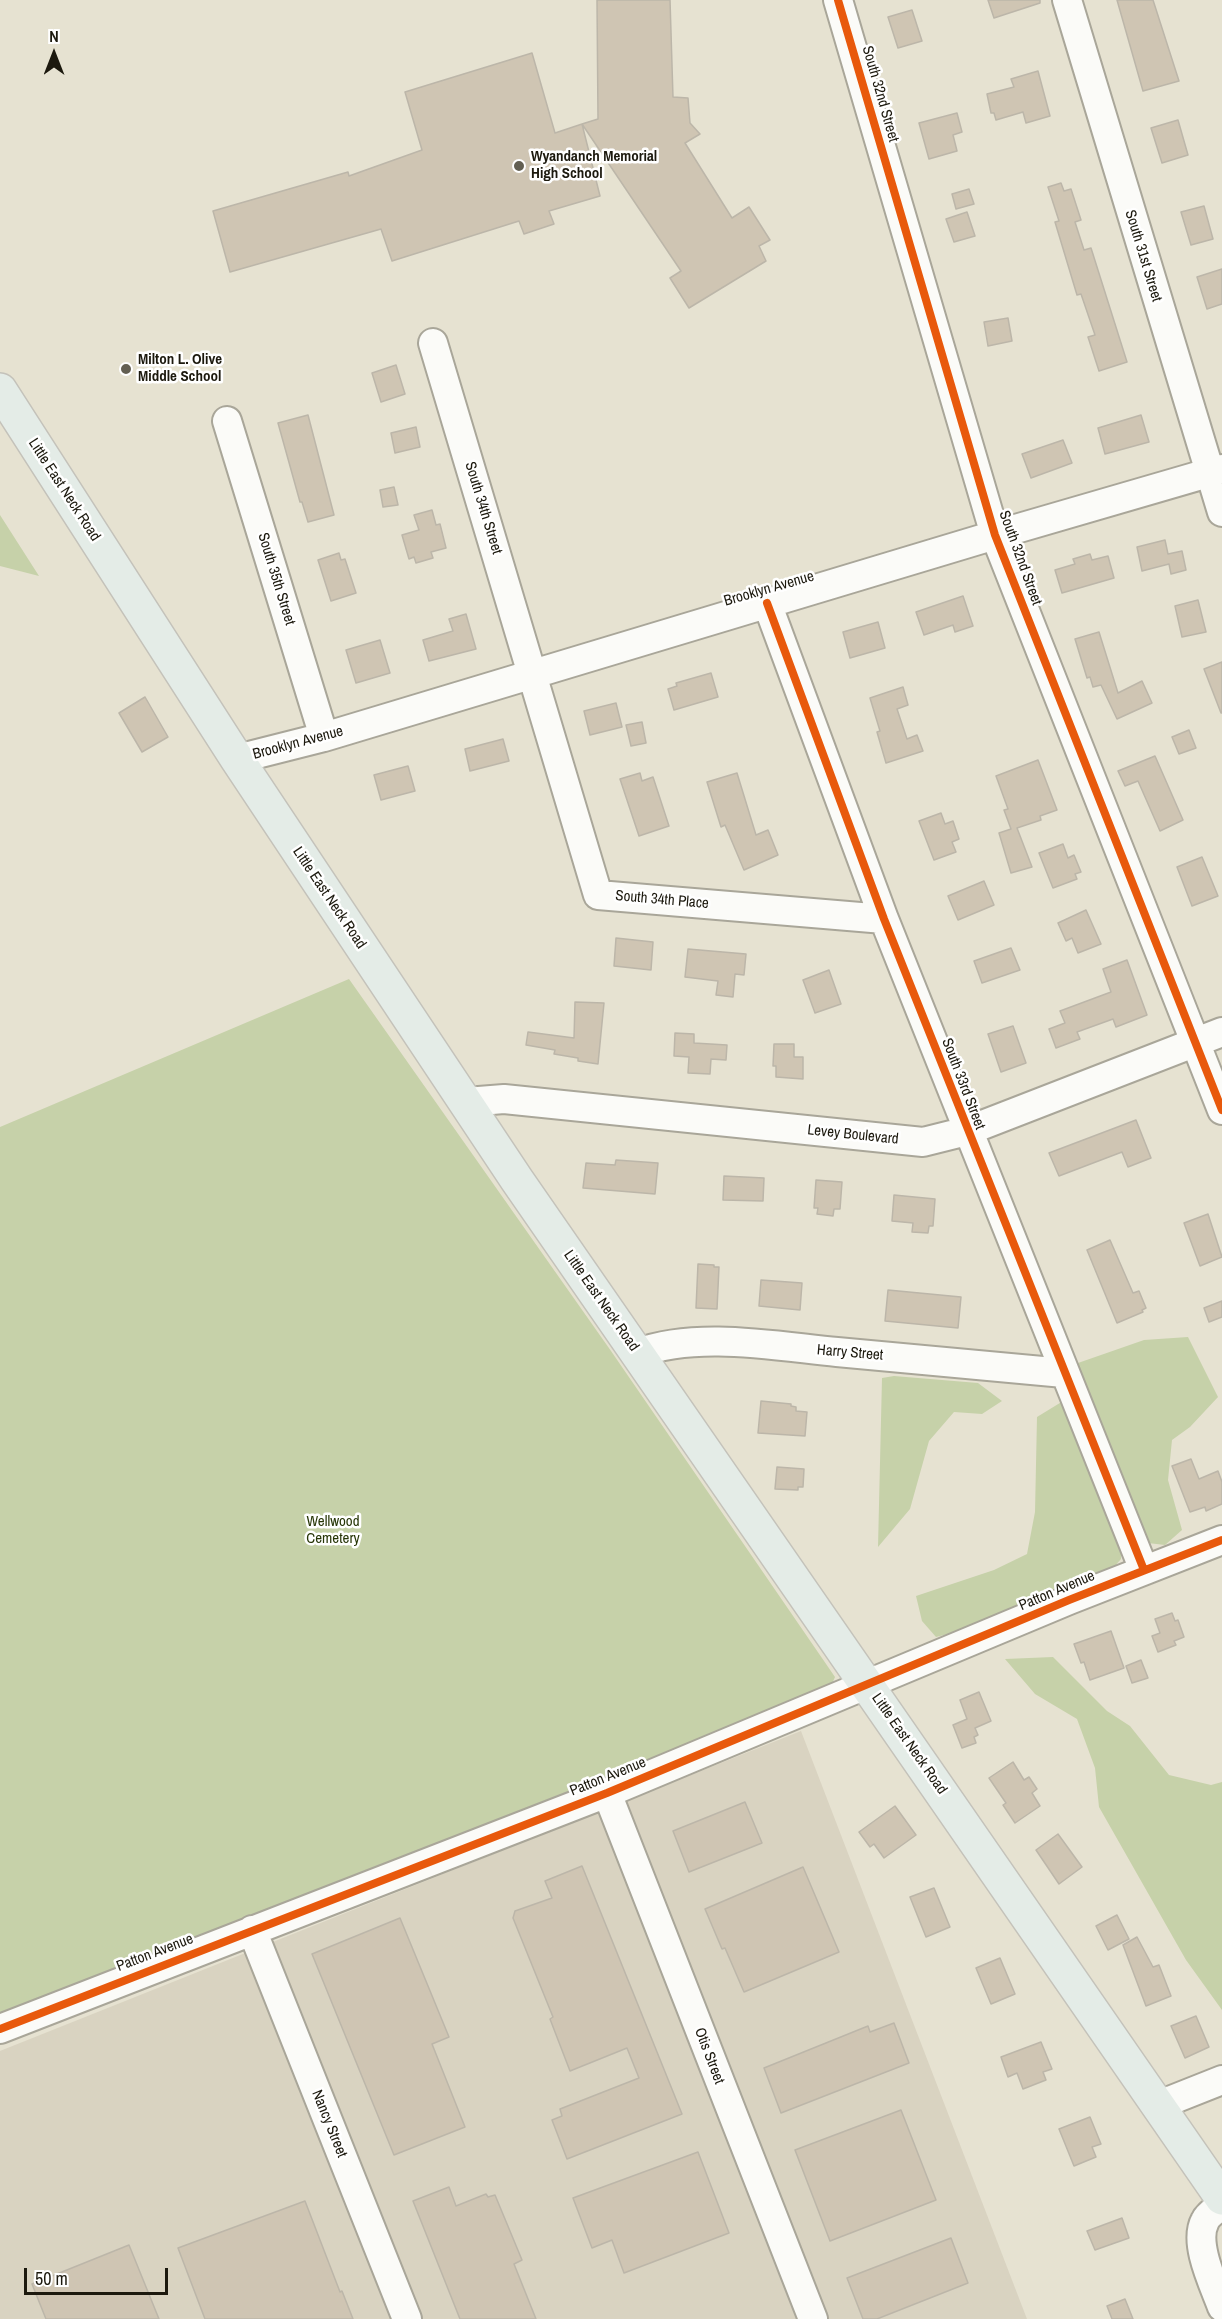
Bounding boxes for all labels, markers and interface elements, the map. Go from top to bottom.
north arrow [24,24,84,84]
text: N [49,25,59,47]
street label: South 32nd Street [858,44,902,144]
place label: Wyandanch Memorial High School [531,148,657,183]
marker: Wyandanch Memorial High School [512,159,526,173]
street label: South 31st Street [1120,208,1166,304]
place label: Milton L. Olive Middle School [138,351,222,386]
marker: Milton L. Olive Middle School [119,362,133,376]
street label: Little East Neck Road [24,435,104,545]
street label: South 34th Street [460,460,506,556]
street label: South 32nd Street [995,508,1045,608]
street label: South 35th Street [253,531,299,627]
street label: Brooklyn Avenue [722,568,816,610]
street label: Brooklyn Avenue [251,722,345,764]
street label: Little East Neck Road [288,844,370,952]
street label: South 34th Place [615,887,709,913]
street label: South 33rd Street [937,1036,989,1132]
street label: Levey Boulevard [807,1121,899,1149]
street label: Little East Neck Road [560,1247,642,1355]
street label: Harry Street [816,1341,884,1365]
park label: Wellwood Cemetery [306,1513,360,1548]
street label: Patton Avenue [1016,1567,1098,1615]
street label: Little East Neck Road [868,1690,950,1798]
street label: Patton Avenue [567,1754,649,1800]
street label: Patton Avenue [114,1930,196,1976]
street label: Otis Street [690,2025,728,2087]
street label: Nancy Street [307,2088,351,2160]
scale bar [27,2256,171,2294]
text: 50 m [35,2266,68,2291]

